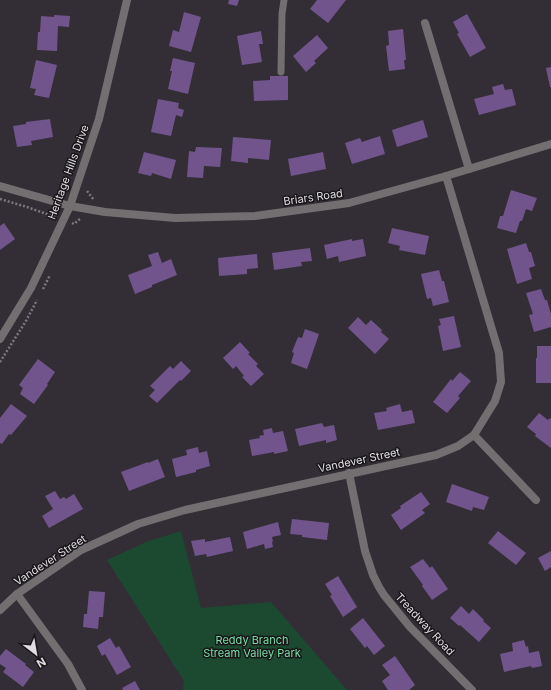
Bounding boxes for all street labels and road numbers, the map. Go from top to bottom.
street label: Heritage Hills Drive [44,123,92,221]
street label: Briars Road [282,186,344,208]
street label: Vandever Street [317,444,402,476]
street label: Vandever Street [11,531,89,589]
street label: Treadway Road [392,590,458,658]

